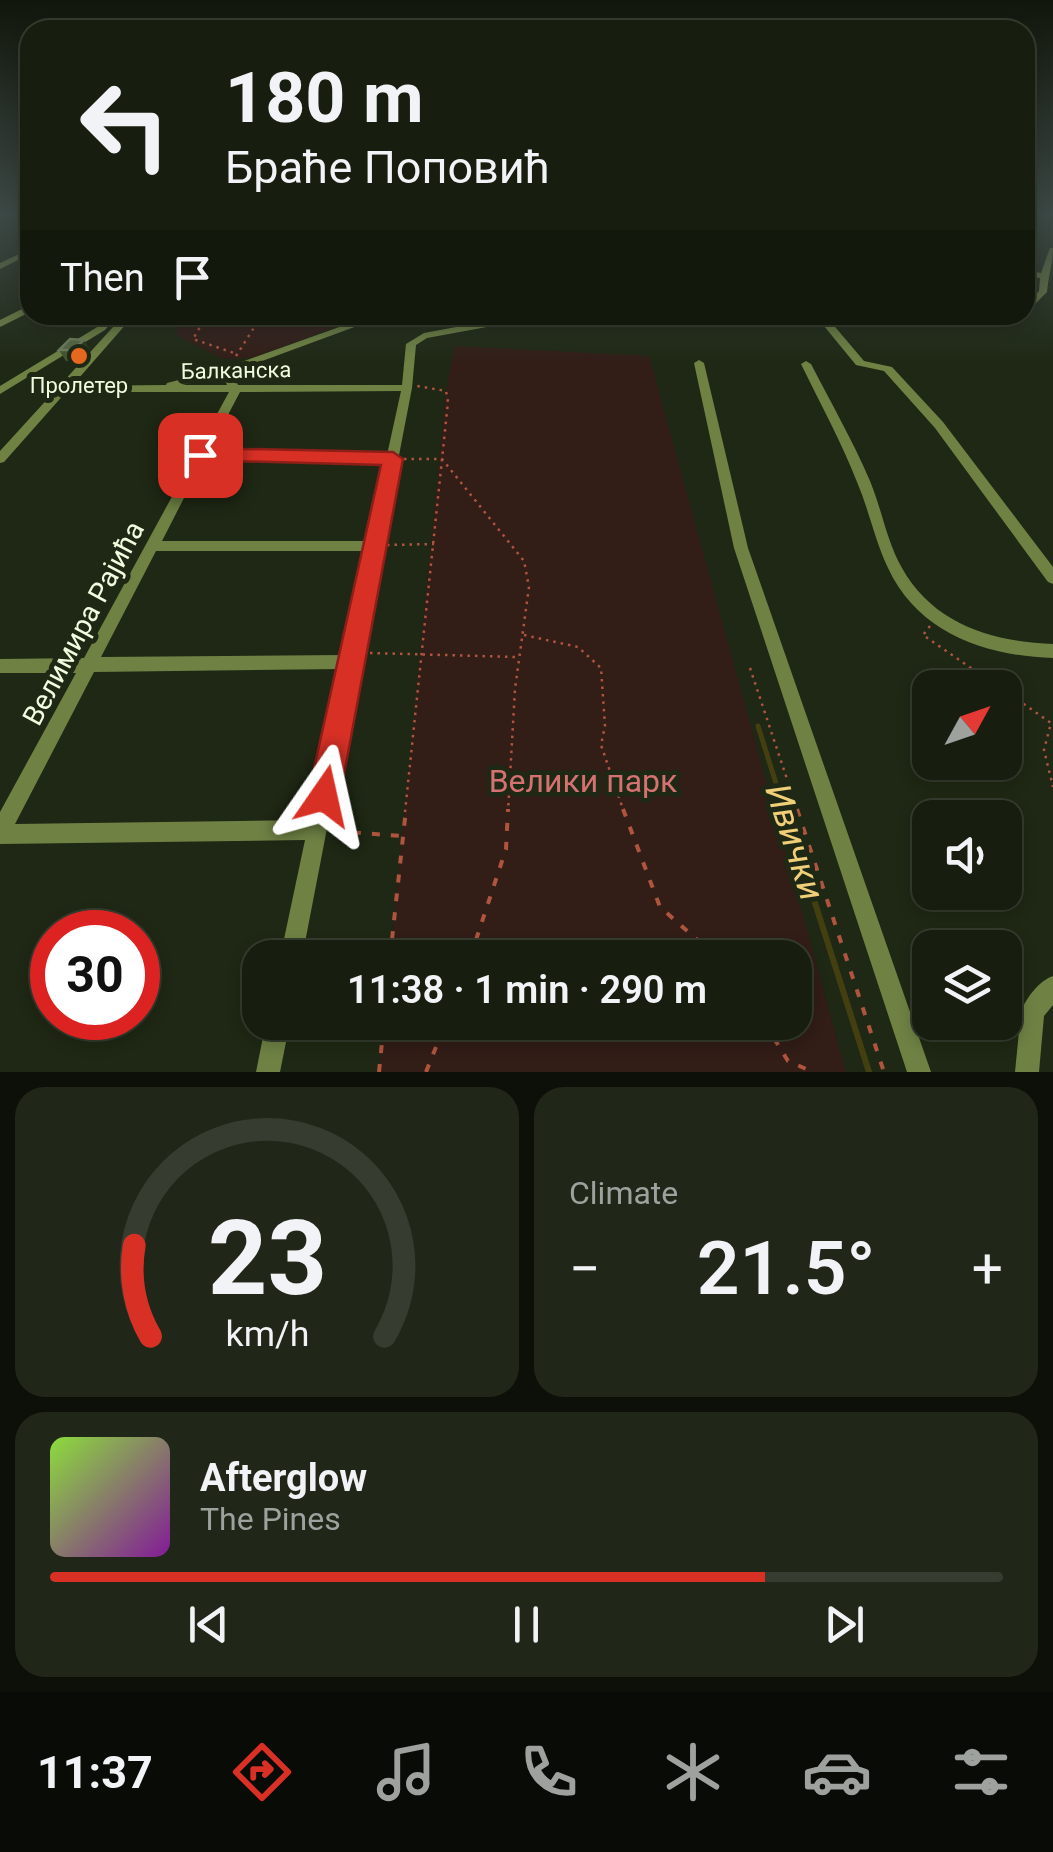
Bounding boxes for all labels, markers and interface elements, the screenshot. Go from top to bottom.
text: 180 m [225,57,424,139]
icon: left [60,60,190,190]
text: Браће Поповић [225,141,550,194]
icon: arrive [165,250,220,305]
text: Then [60,256,145,300]
marker: Пролетер [68,345,90,367]
street label: Балканска [181,357,291,384]
place label: Пролетер [30,373,128,398]
pin [158,413,243,498]
icon: arrive [173,428,228,483]
street label: Велимира Рајића [16,516,151,731]
north arrow [912,670,1022,780]
map controls [912,670,1022,1040]
position arrow [272,744,376,848]
park label: Велики парк [489,762,677,800]
water label: Ивички [757,779,833,905]
button: sound [912,800,1022,910]
speed limit sign: 30 [30,910,160,1040]
button: layers [912,930,1022,1040]
text: 11:38 · 1 min · 290 m [347,968,707,1012]
text: Climate [569,1174,678,1212]
text: 23 [207,1198,327,1319]
text: 21.5° [697,1224,876,1312]
text: − [569,1237,600,1301]
text: + [972,1237,1003,1301]
text: km/h [225,1313,309,1355]
text: Afterglow [200,1456,367,1500]
text: The Pines [200,1500,341,1538]
icon: previous [181,1597,236,1652]
icon: pause [499,1597,554,1652]
icon: next [817,1597,872,1652]
icon: directions [227,1737,297,1807]
icon: music [371,1737,441,1807]
icon: phone [514,1737,584,1807]
icon: climate [658,1737,728,1807]
icon: car [802,1737,872,1807]
icon: filters [946,1737,1016,1807]
text: 11:37 [37,1746,153,1799]

